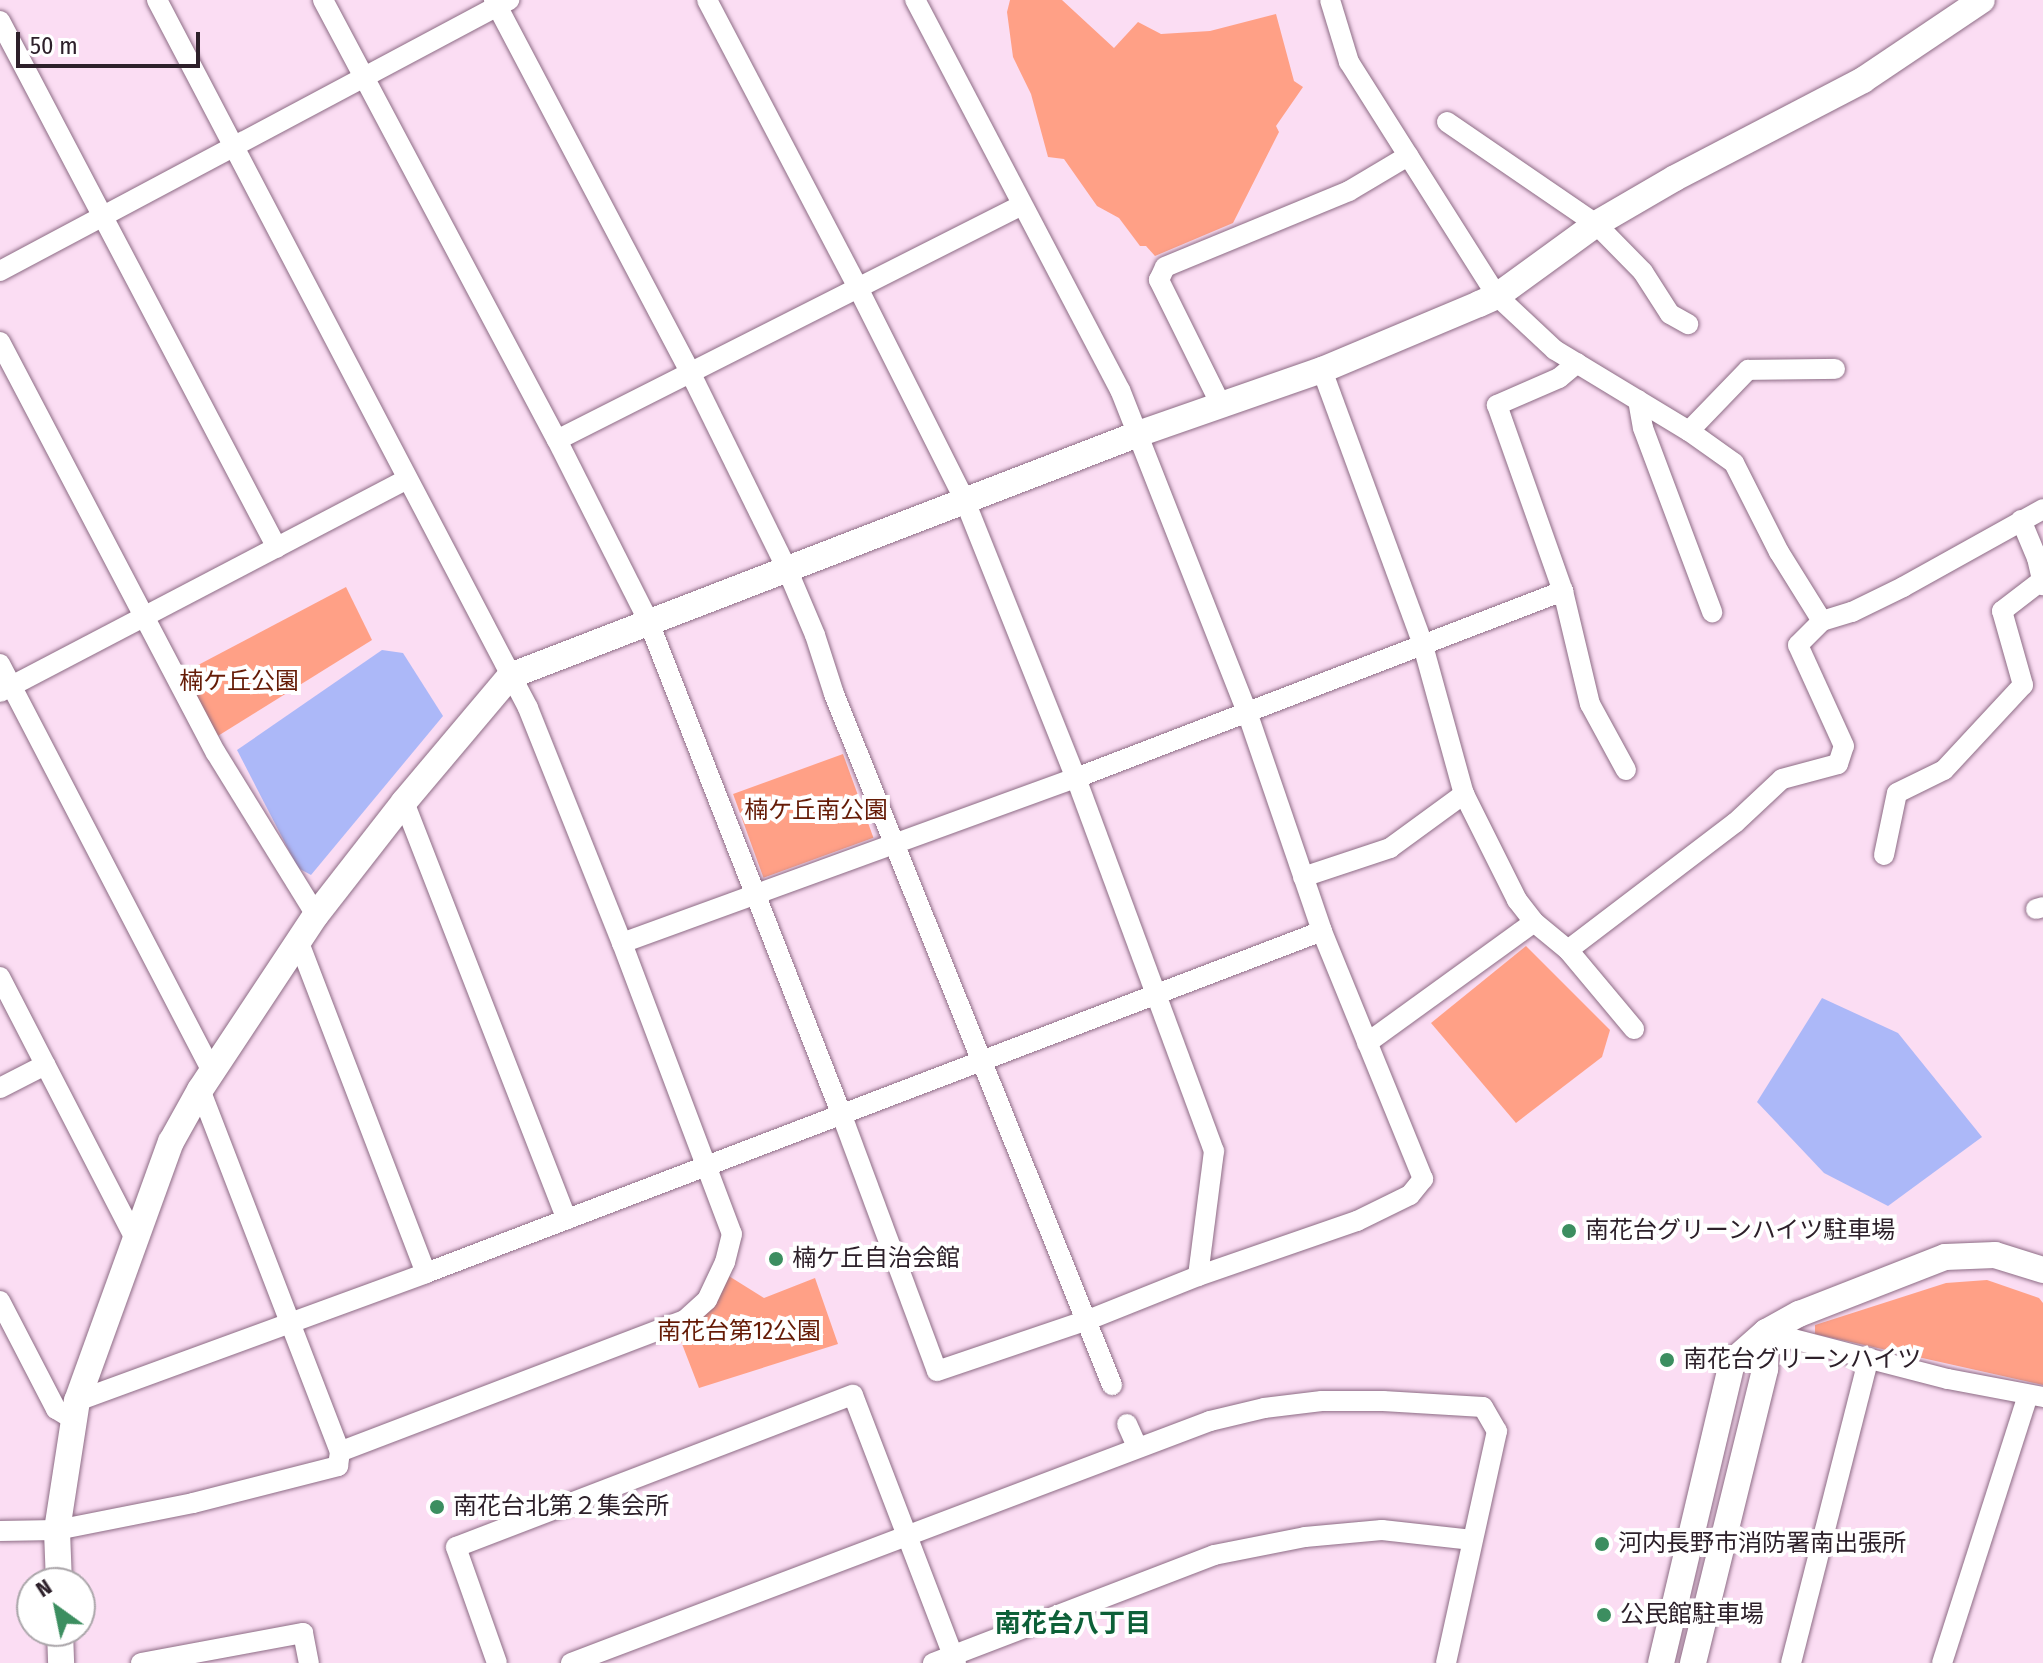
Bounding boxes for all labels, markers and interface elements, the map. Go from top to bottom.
scale bar [20,16,204,66]
text: 50 m [30,32,78,60]
park label: 楠ケ丘公園 [179,668,299,696]
park label: 楠ケ丘南公園 [744,797,888,825]
place label: 南花台グリーンハイツ駐車場 [1585,1217,1897,1245]
marker: 南花台グリーンハイツ駐車場 [1560,1222,1578,1240]
place label: 楠ケ丘自治会館 [792,1245,960,1273]
marker: 楠ケ丘自治会館 [767,1250,785,1268]
park label: 南花台第12公園 [657,1318,821,1346]
place label: 南花台グリーンハイツ [1683,1346,1923,1374]
marker: 南花台グリーンハイツ [1658,1351,1676,1369]
place label: 南花台北第２集会所 [453,1493,669,1521]
marker: 南花台北第２集会所 [428,1498,446,1516]
place label: 河内長野市消防署南出張所 [1618,1530,1906,1558]
marker: 河内長野市消防署南出張所 [1593,1535,1611,1553]
north arrow [16,1567,96,1647]
text: N [31,1573,57,1603]
place label: 公民館駐車場 [1620,1601,1764,1629]
marker: 公民館駐車場 [1595,1606,1613,1624]
district label: 南花台八丁目 [995,1608,1151,1640]

